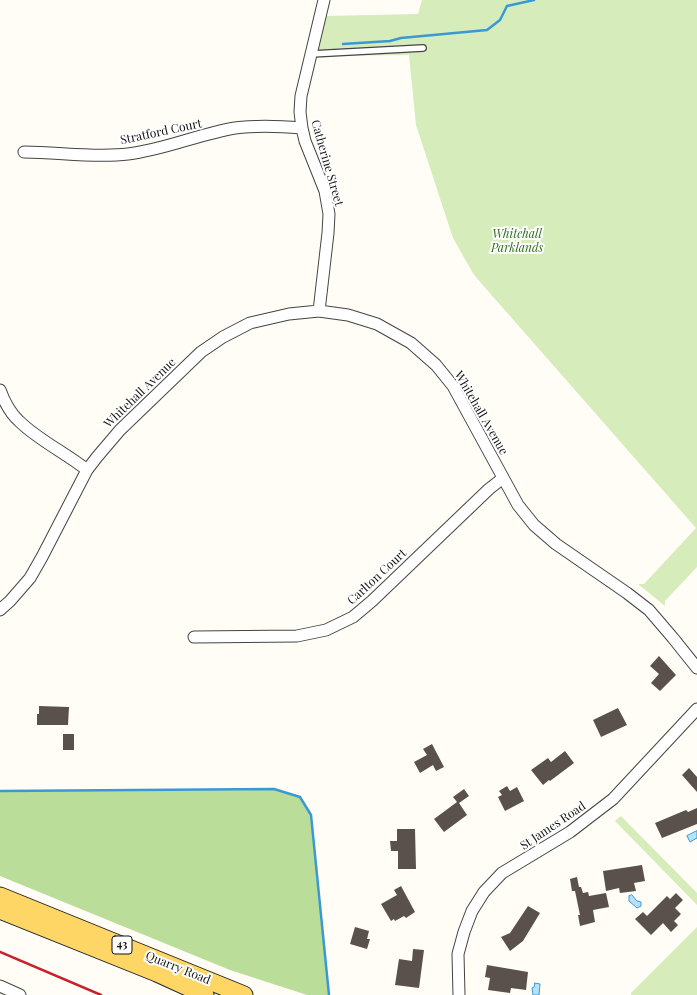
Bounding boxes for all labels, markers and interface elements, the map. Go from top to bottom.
street label: Stratford Court [119,116,203,148]
street label: Catherine Street [308,118,346,208]
park label: Whitehall Parklands [491,227,543,255]
street label: Whitehall Avenue [101,355,179,431]
street label: Whitehall Avenue [451,369,511,457]
street label: Carlton Court [345,546,409,608]
street label: St James Road [518,799,588,853]
road number: 43 [112,936,132,954]
street label: Quarry Road [143,948,213,988]

